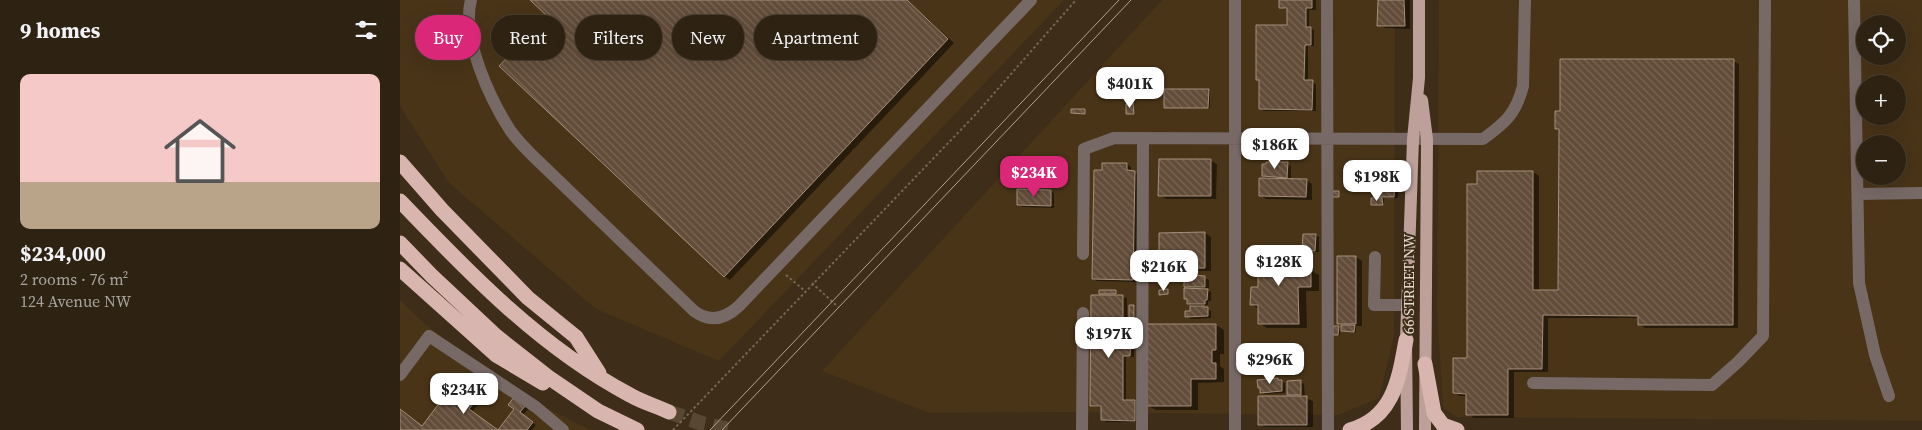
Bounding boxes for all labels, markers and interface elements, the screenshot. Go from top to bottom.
chip: Buy [415,15,481,60]
chip: Rent [491,15,565,60]
chip: Filters [575,15,662,60]
chip: New [672,15,744,60]
chip: Apartment [754,15,877,60]
map controls [1856,15,1906,185]
button: locate [1856,15,1906,65]
text: 9 homes [20,16,100,45]
icon: filters [352,16,380,44]
pin: $401K [1095,66,1165,109]
text: $401K [1107,72,1153,94]
button: + [1856,75,1906,125]
icon: home [155,106,245,196]
pin: $186K [1240,128,1310,170]
text: $186K [1252,133,1298,155]
button: − [1856,135,1906,185]
pin: $234K [999,156,1069,198]
pin: $198K [1342,160,1412,202]
text: $234K [1011,161,1057,183]
text: $198K [1354,165,1400,187]
street label: 66 STREET NW [1398,233,1419,334]
text: $234,000 [20,239,106,268]
pin: $128K [1244,244,1314,287]
pin: $216K [1129,250,1199,292]
text: $128K [1256,250,1302,272]
text: $216K [1141,255,1187,277]
text: 2 rooms · 76 m² [20,268,128,290]
text: 124 Avenue NW [20,290,131,312]
pin: $197K [1074,316,1144,359]
text: $197K [1086,322,1132,344]
pin: $296K [1235,342,1305,385]
text: $296K [1247,348,1293,370]
pin: $234K [429,372,499,415]
text: $234K [441,378,487,400]

